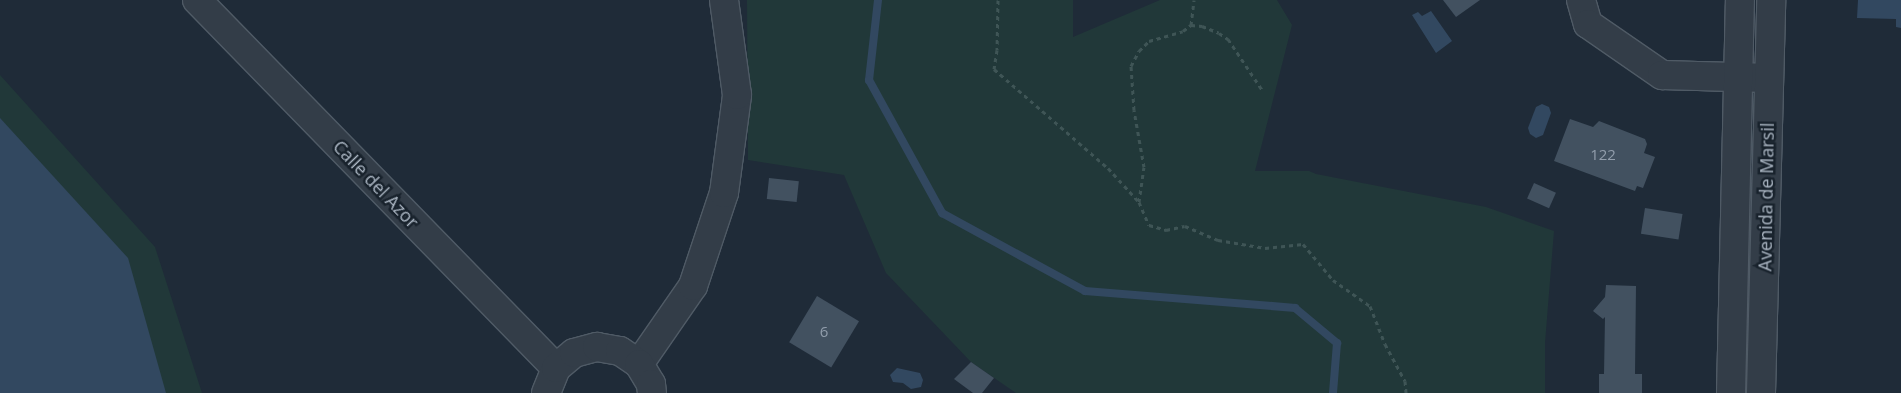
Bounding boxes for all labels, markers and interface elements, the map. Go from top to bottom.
street label: Avenida de Marsil [1754,122,1778,272]
street label: Calle del Azor [329,136,423,232]
house number: 122 [1590,146,1616,164]
house number: 6 [820,323,828,341]

